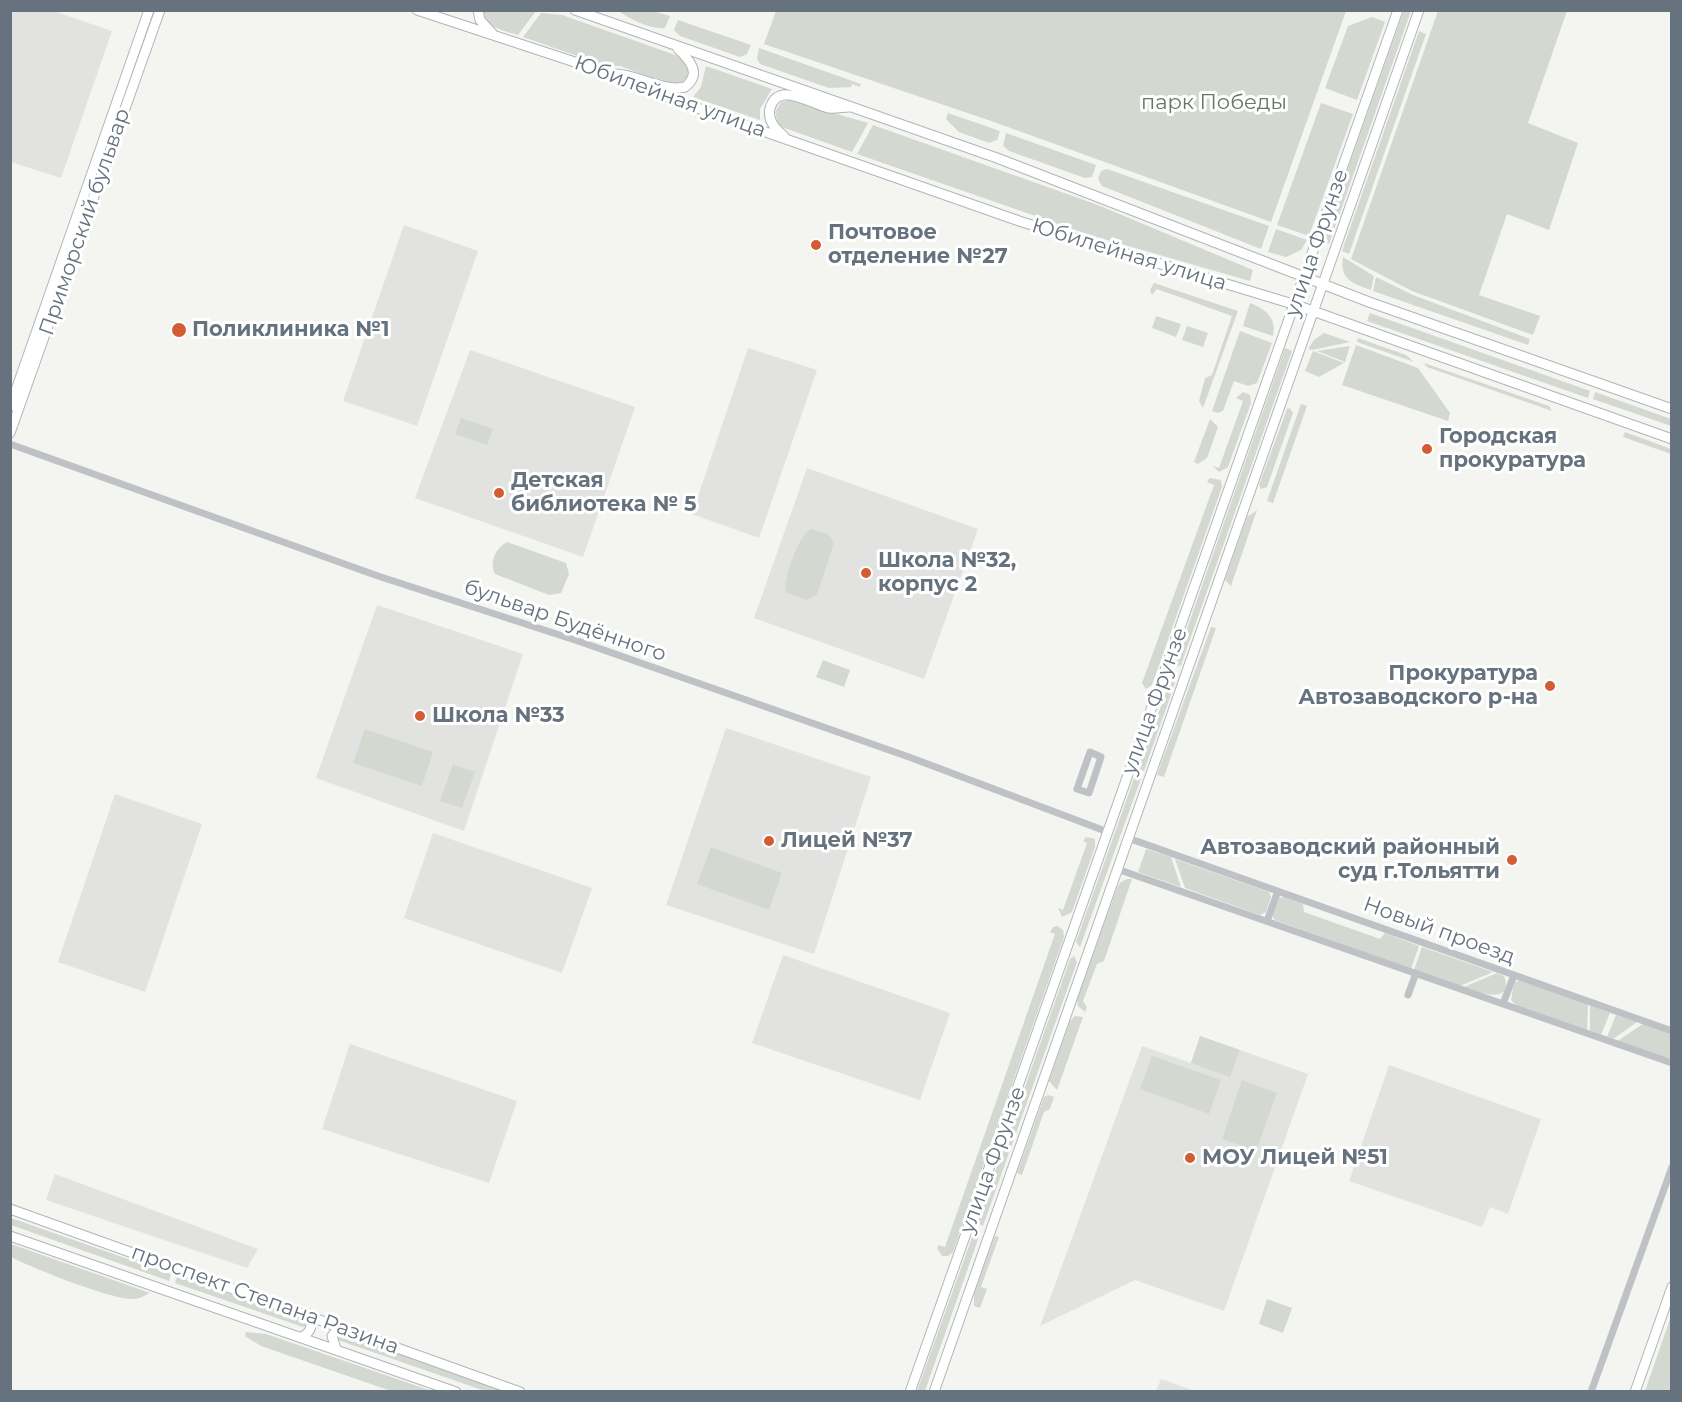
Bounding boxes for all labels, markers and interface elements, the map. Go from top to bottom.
street label: Юбилейная улица [571,51,769,143]
park label: парк Победы [1141,90,1287,116]
street label: Приморский бульвар [34,105,136,339]
street label: улица Фрунзе [1280,166,1354,320]
street label: Юбилейная улица [1029,213,1229,297]
place label: Почтовое отделение №27 [828,220,1008,270]
marker: Почтовое отделение №27 [809,238,823,252]
place label: Поликлиника №1 [192,317,390,343]
marker: Поликлиника №1 [170,321,188,339]
place label: Городская прокуратура [1439,424,1586,474]
marker: Городская прокуратура [1420,442,1434,456]
place label: Детская библиотека № 5 [511,468,696,518]
marker: Детская библиотека № 5 [492,486,506,500]
place label: Школа №32, корпус 2 [878,548,1016,598]
marker: Школа №32, корпус 2 [859,566,873,580]
street label: бульвар Будённого [461,575,669,667]
street label: улица Фрунзе [1117,624,1193,778]
place label: Прокуратура Автозаводского р-на [1298,661,1538,711]
marker: Прокуратура Автозаводского р-на [1543,679,1557,693]
place label: Школа №33 [432,703,565,729]
marker: Школа №33 [413,709,427,723]
place label: Лицей №37 [781,828,913,854]
marker: Лицей №37 [762,834,776,848]
place label: Автозаводский районный суд г.Тольятти [1200,835,1500,885]
marker: Автозаводский районный суд г.Тольятти [1505,853,1519,867]
street label: Новый проезд [1360,892,1518,970]
street label: улица Фрунзе [955,1083,1031,1237]
place label: МОУ Лицей №51 [1202,1145,1388,1171]
marker: МОУ Лицей №51 [1183,1151,1197,1165]
street label: проспект Степана Разина [128,1240,402,1360]

